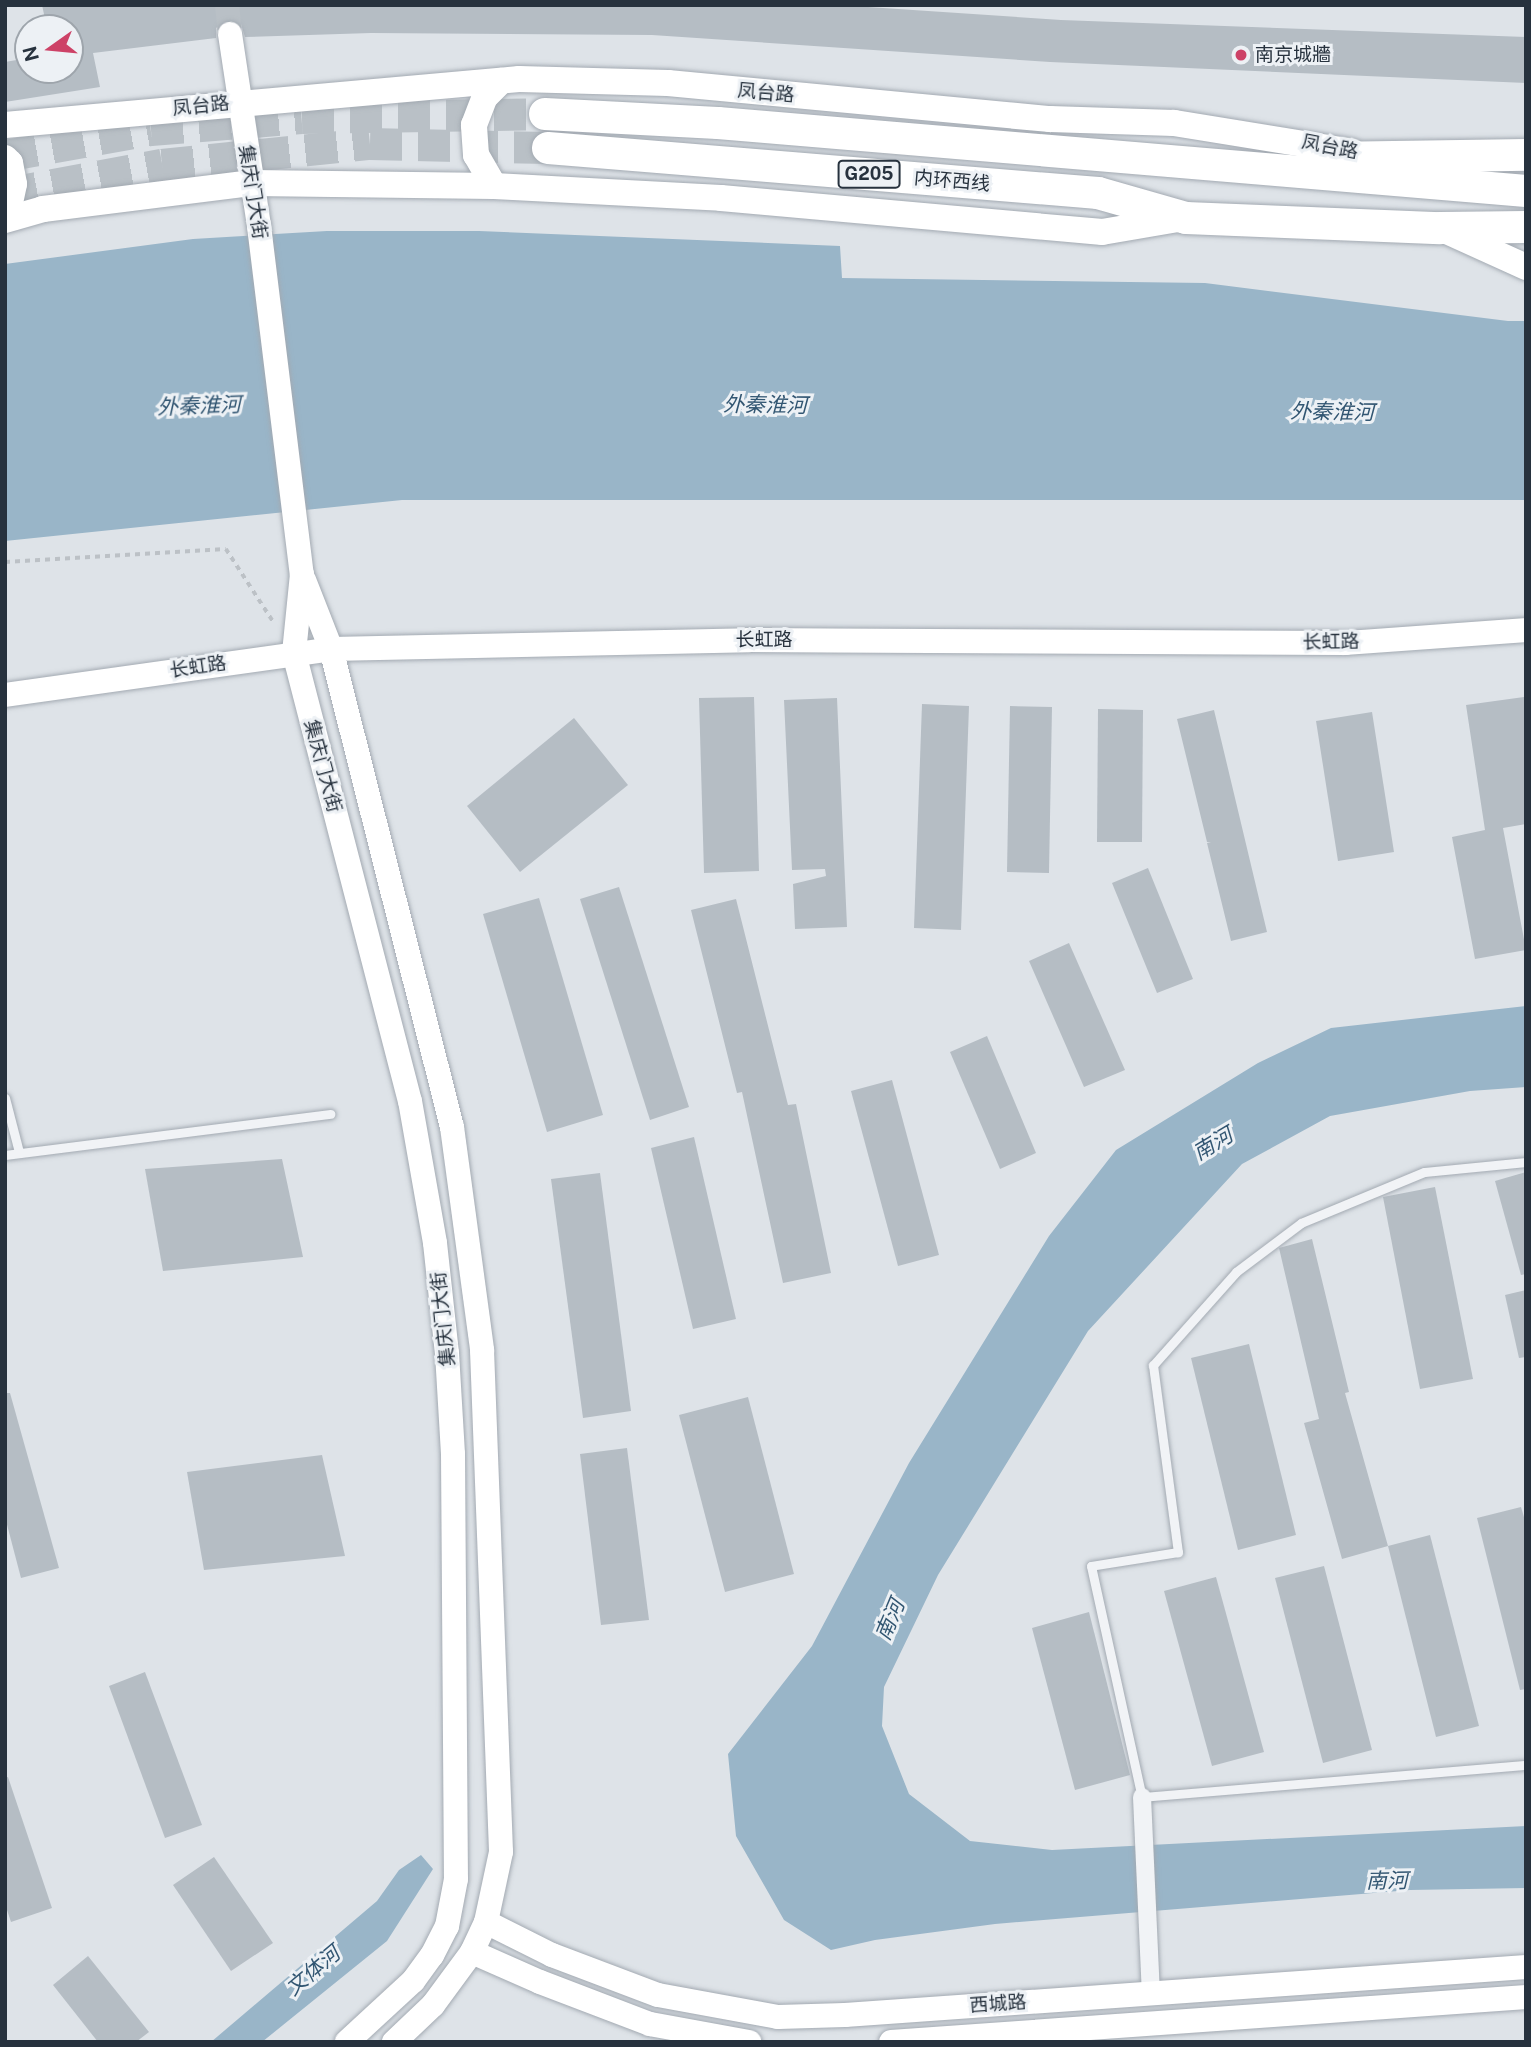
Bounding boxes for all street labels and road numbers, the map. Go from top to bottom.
street label: 凤台路 [737,79,795,107]
street label: 凤台路 [171,92,231,120]
street label: 凤台路 [1300,130,1360,164]
street label: 集庆门大街 [234,143,272,241]
road number: G205 [838,160,900,188]
street label: 内环西线 [913,166,991,196]
street label: 长虹路 [736,629,792,651]
street label: 长虹路 [1302,630,1360,654]
street label: 长虹路 [168,652,228,682]
street label: 集庆门大街 [300,717,346,815]
street label: 集庆门大街 [427,1271,459,1367]
street label: 西城路 [969,1991,1027,2017]

